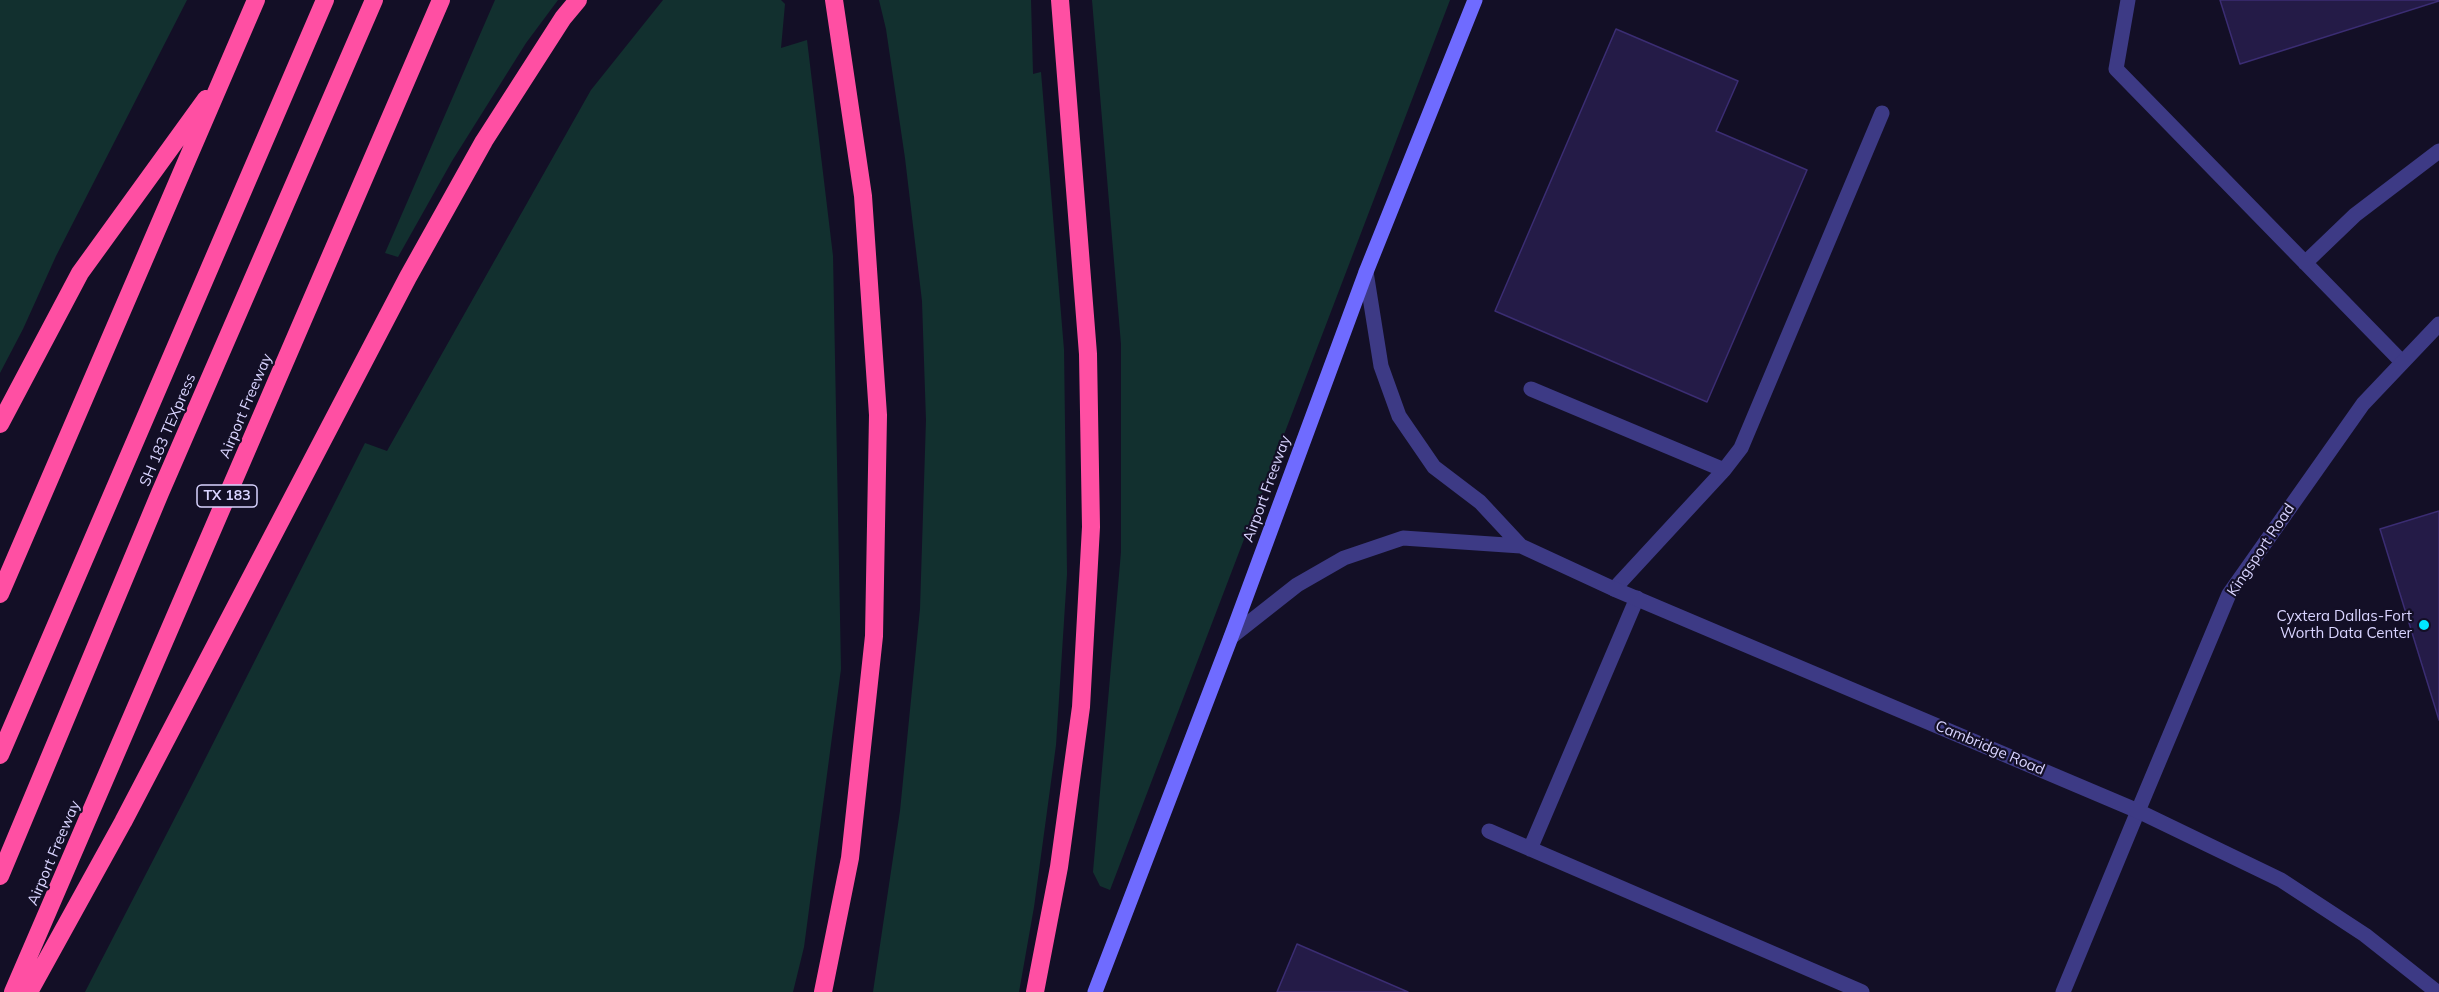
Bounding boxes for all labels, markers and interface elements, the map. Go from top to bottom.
street label: Airport Freeway [216,351,276,461]
street label: SH 183 TEXpress [136,371,200,489]
street label: Airport Freeway [1239,433,1295,545]
road number: TX 183 [197,485,257,507]
street label: Kingsport Road [2223,500,2299,600]
place label: Cyxtera Dallas-Fort Worth Data Center [2277,607,2412,642]
marker: Cyxtera Dallas-Fort Worth Data Center [2417,618,2431,632]
street label: Cambridge Road [1933,717,2047,779]
street label: Airport Freeway [24,798,84,908]

